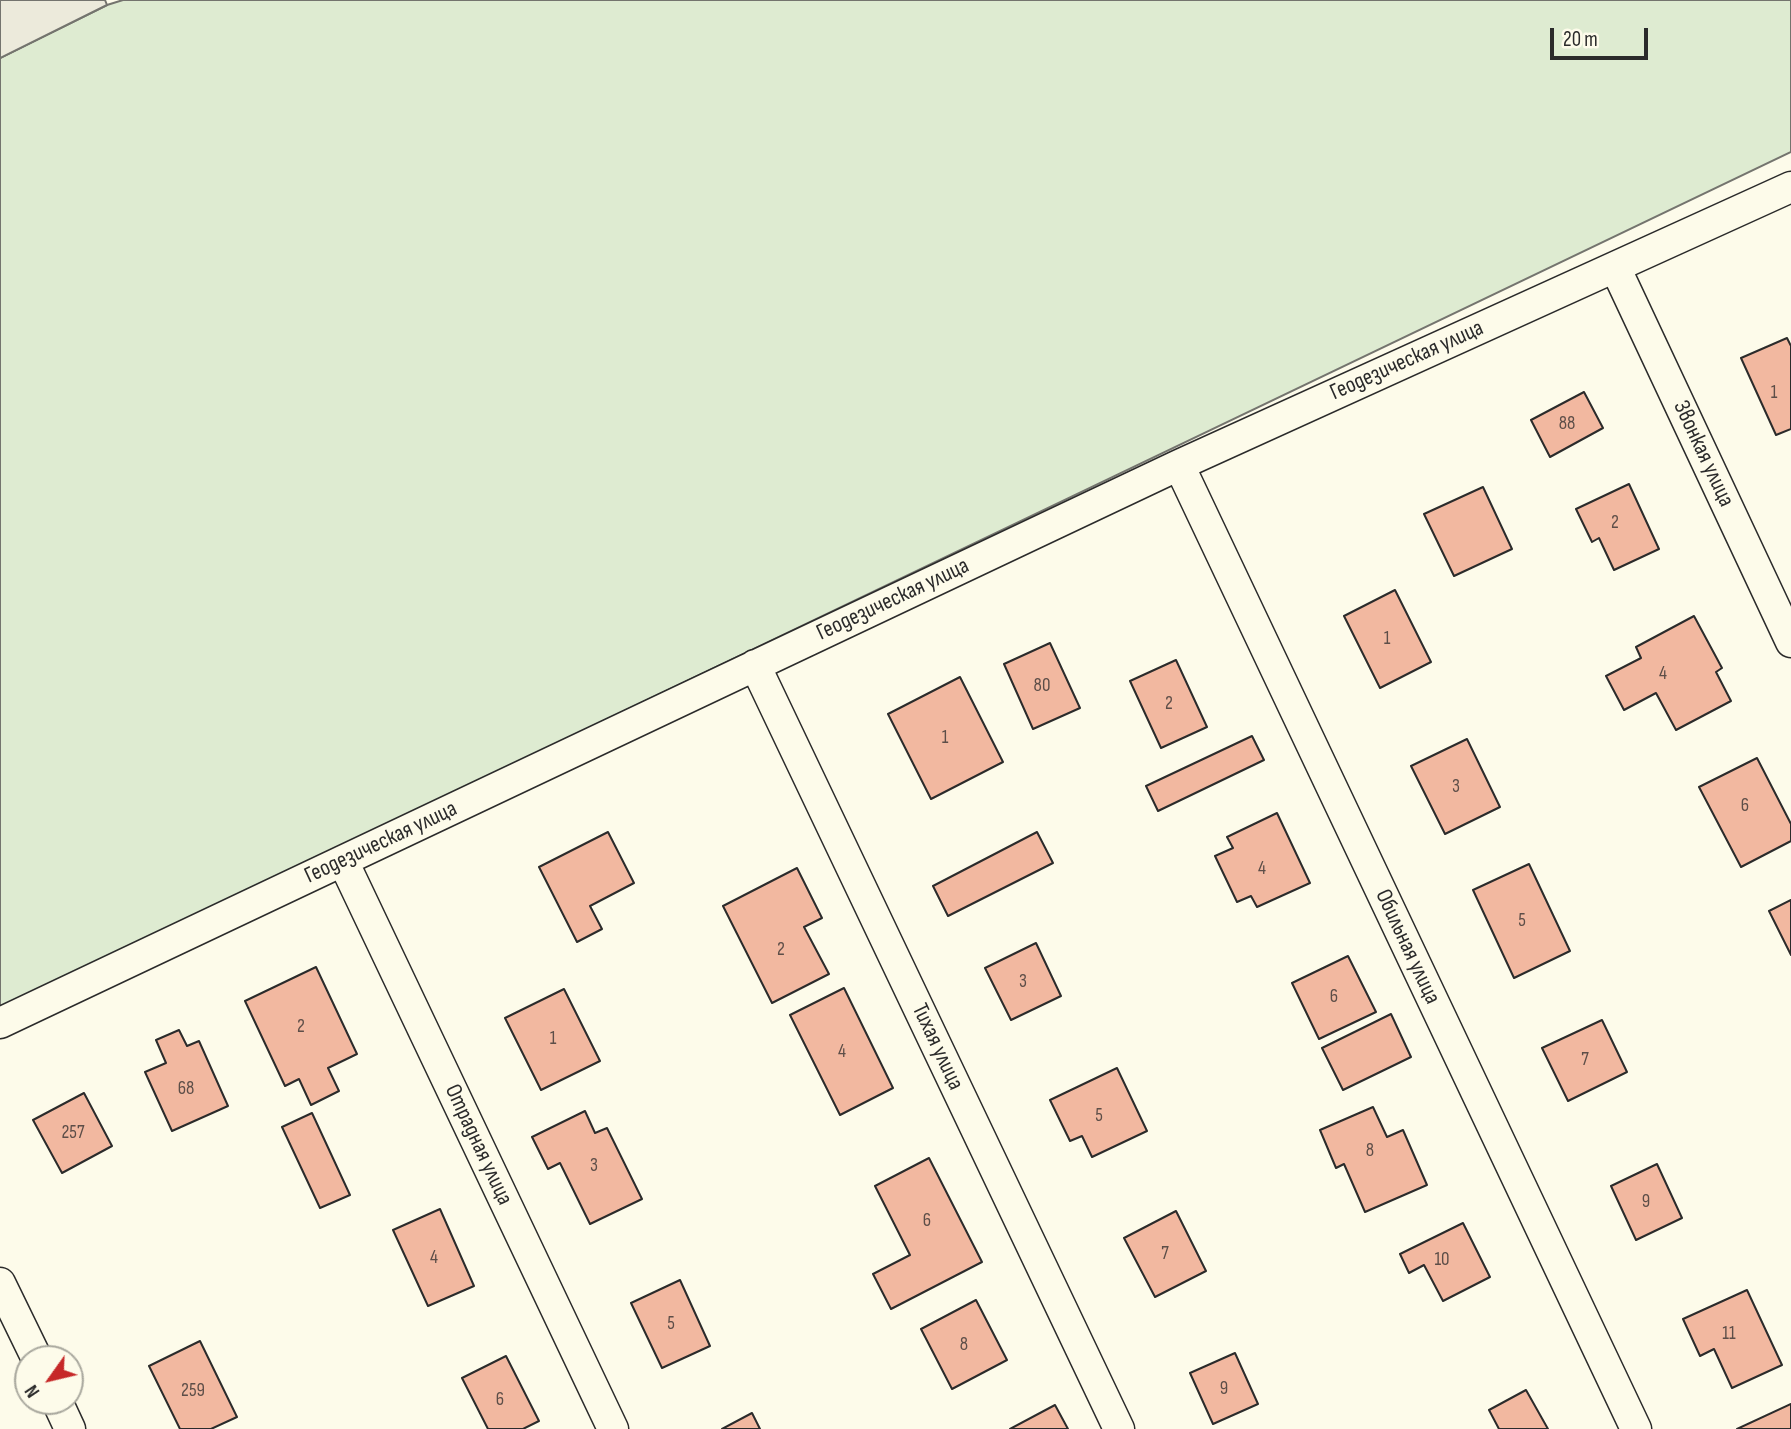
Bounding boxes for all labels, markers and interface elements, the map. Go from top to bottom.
scale bar [1553,14,1651,58]
text: 20 m [1563,27,1598,52]
street label: Геодезическая улица [1326,315,1488,407]
house number: 1 [1771,382,1777,404]
street label: Звонкая улица [1666,397,1740,511]
house number: 88 [1559,413,1575,435]
house number: 2 [1611,512,1619,534]
street label: Геодезическая улица [812,553,974,647]
house number: 1 [1384,628,1390,650]
house number: 4 [1659,663,1667,685]
house number: 80 [1034,675,1050,697]
house number: 2 [1165,693,1173,715]
house number: 1 [942,727,948,749]
house number: 3 [1452,776,1460,798]
house number: 6 [1741,795,1749,817]
street label: Геодезическая улица [300,796,462,890]
house number: 4 [1258,858,1266,880]
street label: Обильная улица [1368,885,1446,1009]
house number: 5 [1518,910,1526,932]
house number: 2 [777,939,785,961]
house number: 3 [1019,971,1027,993]
house number: 6 [1330,986,1338,1008]
street label: Тихая улица [905,999,969,1095]
house number: 2 [297,1016,305,1038]
house number: 1 [550,1028,556,1050]
house number: 4 [838,1041,846,1063]
house number: 7 [1581,1049,1589,1071]
house number: 68 [178,1078,194,1100]
street label: Отрадная улица [438,1080,518,1210]
house number: 5 [1095,1105,1103,1127]
house number: 257 [62,1122,84,1144]
house number: 8 [1366,1140,1374,1162]
house number: 3 [590,1155,598,1177]
house number: 9 [1642,1191,1650,1213]
house number: 6 [923,1210,931,1232]
house number: 7 [1161,1243,1169,1265]
house number: 4 [430,1247,438,1269]
house number: 10 [1434,1249,1450,1271]
house number: 5 [667,1313,675,1335]
house number: 11 [1722,1323,1736,1345]
house number: 8 [960,1334,968,1356]
north arrow [14,1345,84,1415]
house number: 9 [1220,1378,1228,1400]
text: N [20,1380,45,1402]
house number: 259 [181,1380,205,1402]
house number: 6 [496,1389,504,1411]

